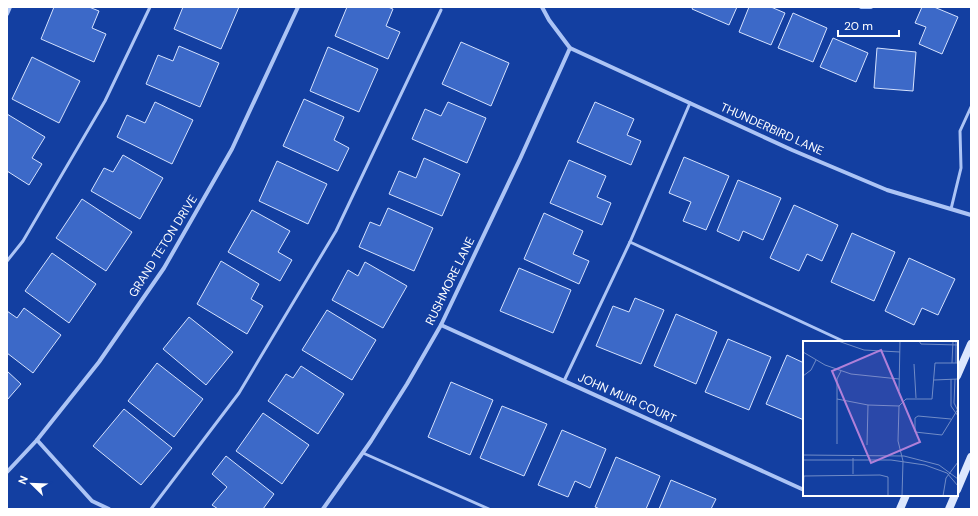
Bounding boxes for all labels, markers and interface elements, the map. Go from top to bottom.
scale bar [838,12,899,38]
text: 20 m [844,18,873,34]
street label: THUNDERBIRD LANE [718,99,826,159]
street label: GRAND TETON DRIVE [125,192,201,300]
street label: RUSHMORE LANE [422,234,478,328]
inset map [803,341,958,496]
street label: JOHN MUIR COURT [575,369,679,427]
north arrow [12,464,52,504]
text: N [15,474,31,487]

